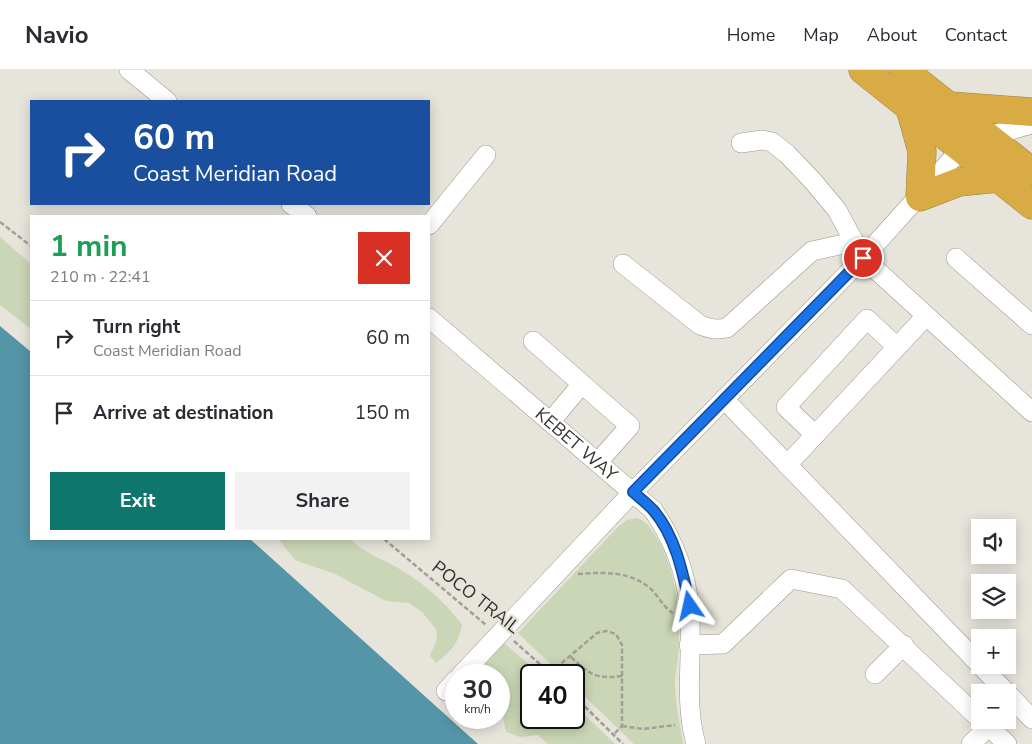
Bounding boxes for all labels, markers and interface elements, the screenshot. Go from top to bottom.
text: Navio [25,19,89,51]
text: Home [727,23,775,47]
text: Map [803,23,839,47]
text: About [867,23,917,47]
text: Contact [945,23,1007,47]
text: 60 m [133,114,215,161]
icon: right [50,120,115,185]
text: Coast Meridian Road [133,159,337,189]
text: 1 min [50,226,128,267]
button: close [358,232,410,284]
pin [842,237,884,279]
icon: arrive [849,244,877,272]
text: 210 m · 22:41 [50,266,151,288]
text: Turn right [93,314,180,340]
icon: right [50,324,78,352]
text: 60 m [366,325,410,351]
text: Coast Meridian Road [93,340,242,362]
icon: arrive [50,399,78,427]
text: Arrive at destination [93,400,274,426]
text: 150 m [355,400,410,426]
street label: KEBET WAY [530,402,623,486]
button: Exit [50,472,225,530]
button: Share [235,472,410,530]
map controls [971,519,1016,729]
button: sound [971,519,1016,564]
street label: POCO TRAIL [427,555,525,639]
button: layers [971,574,1016,619]
position arrow [663,579,715,631]
button: + [971,629,1016,674]
speed limit sign: 40 [520,664,585,729]
text: 30 [462,673,493,707]
button: − [971,684,1016,729]
text: km/h [464,701,491,717]

